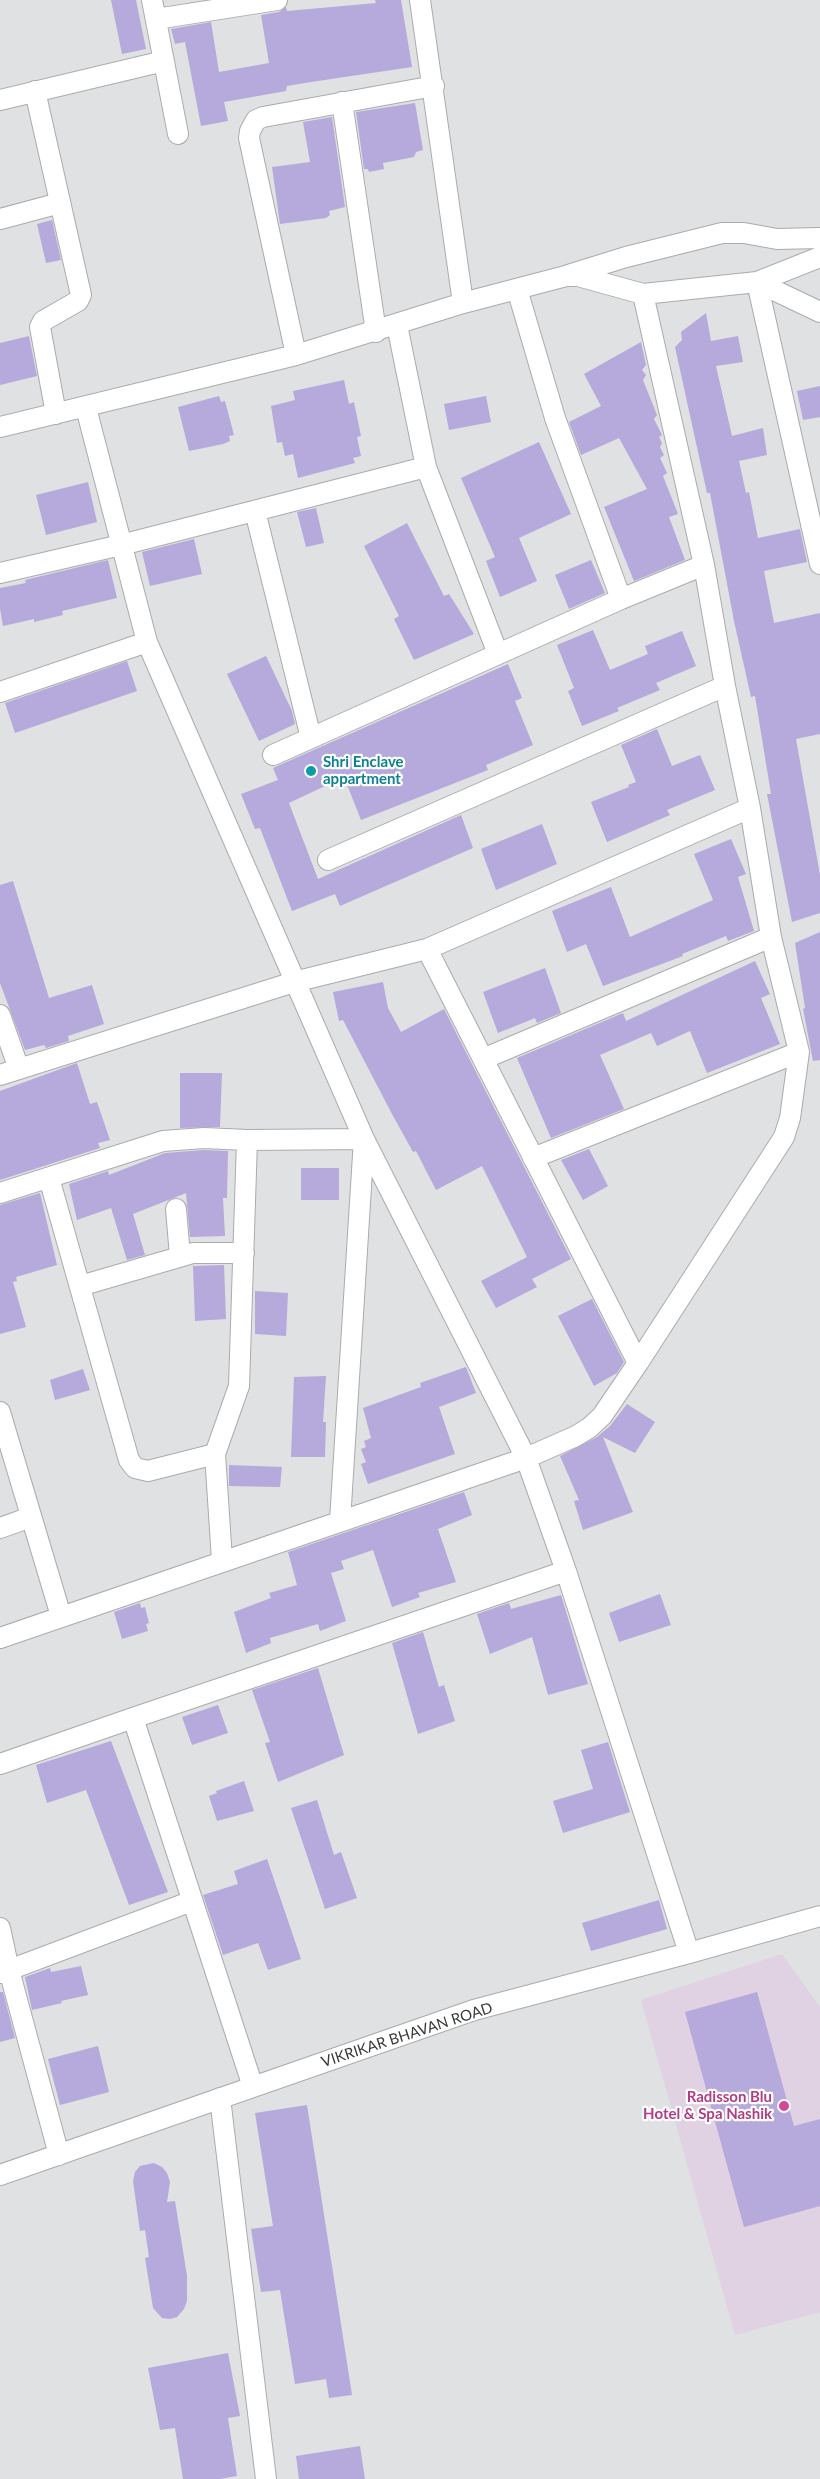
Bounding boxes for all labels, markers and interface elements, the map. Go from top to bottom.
place label: Shri Enclave appartment [323,753,404,788]
marker: Shri Enclave appartment [304,764,318,778]
street label: VIKRIKAR BHAVAN ROAD [319,1999,495,2071]
place label: Radisson Blu Hotel & Spa Nashik [643,2088,772,2123]
marker: Radisson Blu Hotel & Spa Nashik [777,2099,791,2113]

